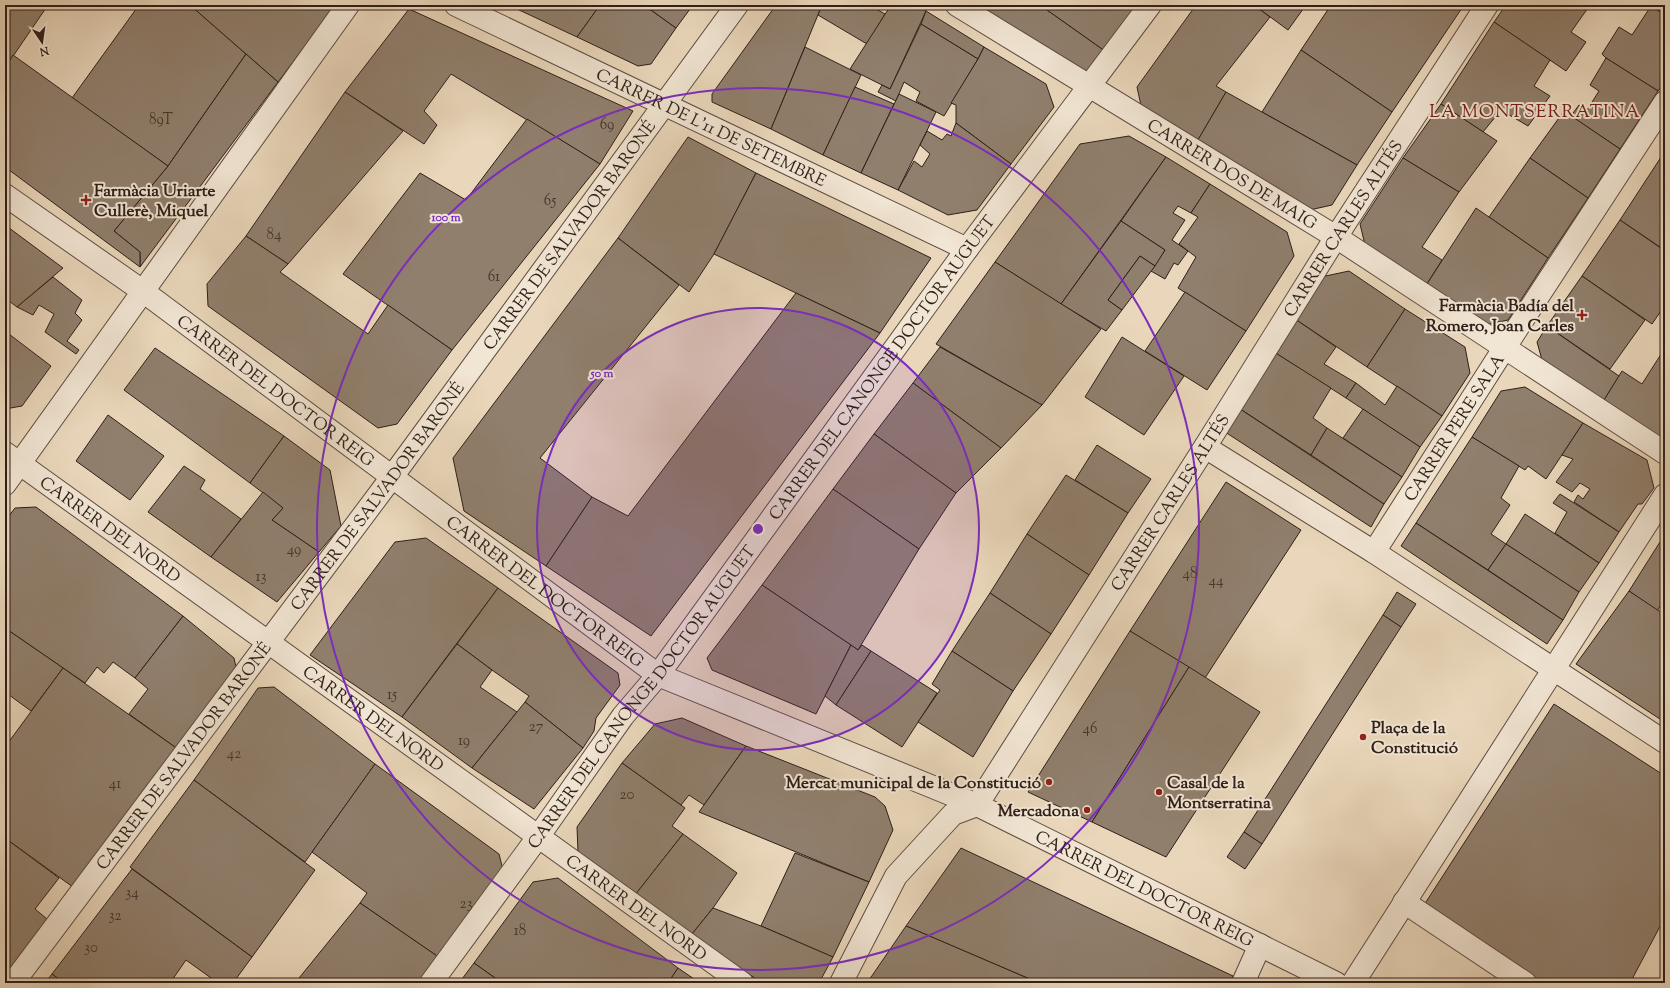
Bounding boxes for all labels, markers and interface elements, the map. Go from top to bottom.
north arrow [22,22,62,62]
text: N [38,42,51,60]
street label: CARRER DE L'11 DE SETEMBRE [591,64,830,194]
district label: LA MONTSERRATINA [1429,100,1641,126]
house number: 89T [149,110,173,131]
street label: CARRER DOS DE MAIG [1142,114,1321,237]
house number: 69 [600,115,614,136]
street label: CARRER DE SALVADOR BARONÉ [478,116,663,356]
street label: CARRER CARLES ALTÉS [1279,136,1410,322]
place label: Farmàcia Uriarte Cullerè, Miquel [94,180,216,224]
house number: 65 [544,191,556,212]
marker: Farmàcia Uriarte Cullerè, Miquel [81,195,91,205]
text: 100 m [430,209,461,227]
street label: CARRER DEL CANONGE DOCTOR AUGUET [764,211,1002,526]
house number: 84 [267,225,282,246]
house number: 61 [488,267,500,288]
place label: Farmàcia Badía del Romero, Joan Carles [1426,295,1574,339]
street label: CARRER DEL DOCTOR REIG [171,310,379,474]
marker: Farmàcia Badía del Romero, Joan Carles [1577,310,1587,320]
street label: CARRER PERE SALA [1399,350,1512,507]
text: 50 m [590,365,614,383]
street label: CARRER DE SALVADOR BARONÉ [286,378,471,616]
street label: CARRER CARLES ALTÉS [1106,410,1237,597]
street label: CARRER DEL NORD [34,472,185,590]
street label: CARRER DEL DOCTOR REIG [440,511,648,674]
centre of rings [751,522,765,536]
house number: 49 [287,540,301,561]
street label: CARRER DEL CANONGE DOCTOR AUGUET [523,541,762,855]
house number: 48 [1182,564,1198,585]
house number: 13 [255,567,267,588]
house number: 44 [1208,571,1224,592]
street label: CARRER DE SALVADOR BARONÉ [92,638,278,876]
street label: CARRER DEL NORD [297,661,448,779]
house number: 15 [387,685,397,706]
house number: 27 [529,717,544,738]
place label: Plaça de la Constitució [1371,717,1458,761]
house number: 46 [1083,719,1097,740]
house number: 19 [458,731,470,752]
marker: Plaça de la Constitució [1358,732,1368,742]
house number: 42 [227,744,241,765]
place label: Mercat municipal de la Constitució [786,772,1041,796]
place label: Casal de la Montserratina [1167,772,1271,816]
house number: 41 [109,774,121,795]
marker: Mercat municipal de la Constitució [1044,777,1054,787]
house number: 20 [620,785,635,806]
marker: Casal de la Montserratina [1154,787,1164,797]
place label: Mercadona [997,800,1079,824]
marker: Mercadona [1082,805,1092,815]
street label: CARRER DEL DOCTOR REIG [1030,826,1257,954]
street label: CARRER DEL NORD [560,850,711,968]
house number: 34 [125,883,139,904]
house number: 23 [459,894,473,915]
house number: 32 [108,906,122,927]
house number: 18 [514,921,526,942]
house number: 30 [84,938,98,959]

